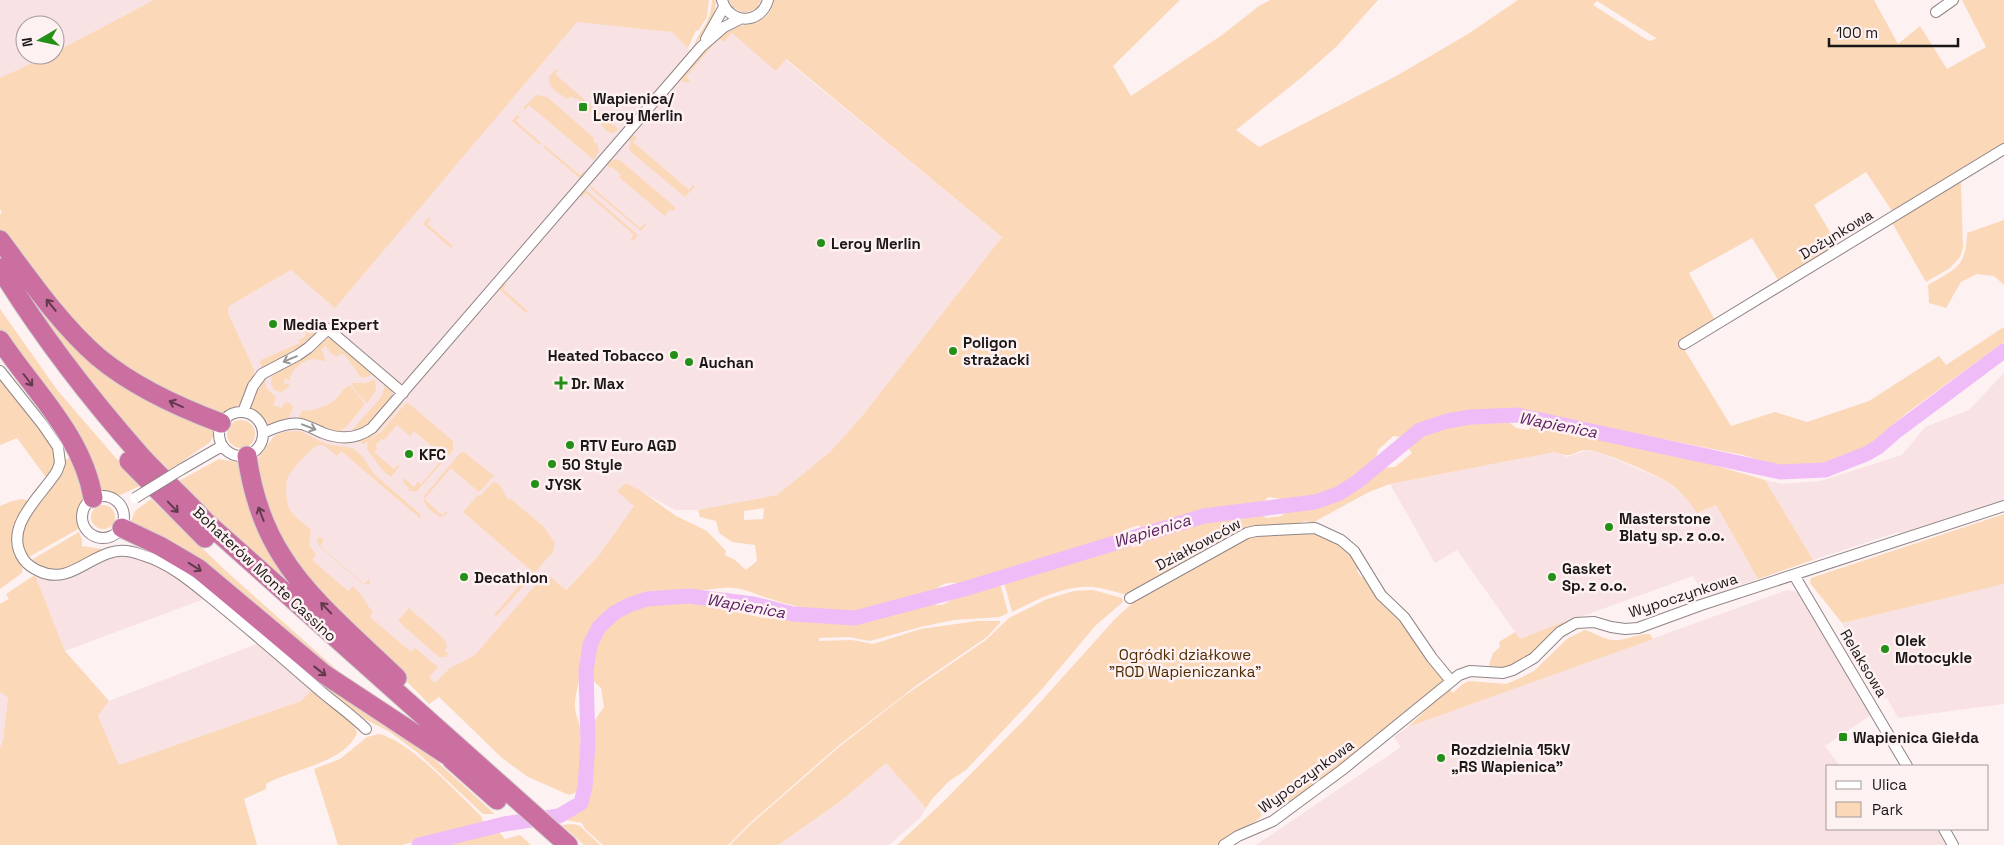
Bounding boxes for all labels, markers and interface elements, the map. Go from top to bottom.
north arrow [15,15,65,65]
scale bar [1829,15,1958,47]
text: 100 m [1836,23,1878,42]
text: N [18,36,37,48]
place label: Wapienica/ Leroy Merlin [593,89,683,125]
marker: Wapienica/ Leroy Merlin [577,101,589,113]
street label: Dożynkowa [1796,204,1877,263]
place label: Leroy Merlin [831,234,921,253]
marker: Leroy Merlin [815,237,827,249]
one-way arrow [45,298,56,311]
place label: Media Expert [283,315,379,334]
marker: Media Expert [267,318,279,330]
place label: Poligon strażacki [963,333,1030,369]
marker: Poligon strażacki [947,345,959,357]
place label: Heated Tobacco [548,346,664,365]
marker: Heated Tobacco [668,349,680,361]
place label: Auchan [699,353,754,372]
one-way arrow [283,354,298,364]
marker: Auchan [683,356,695,368]
one-way arrow [23,373,33,387]
place label: Dr. Max [571,374,624,393]
marker: Dr. Max [555,377,567,389]
one-way arrow [169,399,184,409]
water label: Wapienica [1517,407,1600,443]
one-way arrow [302,424,317,433]
place label: RTV Euro AGD [580,436,676,455]
marker: RTV Euro AGD [564,439,576,451]
place label: KFC [419,445,446,464]
marker: KFC [403,448,415,460]
place label: 50 Style [562,455,623,474]
marker: 50 Style [546,458,558,470]
place label: JYSK [545,475,582,494]
marker: JYSK [529,478,541,490]
one-way arrow [167,501,179,513]
street label: Bohaterów Monte Cassino [189,503,341,645]
one-way arrow [256,506,265,522]
water label: Wapienica [1111,509,1194,553]
place label: Masterstone Blaty sp. z o.o. [1619,509,1725,545]
street label: Działkowców [1152,513,1244,575]
marker: Masterstone Blaty sp. z o.o. [1603,521,1615,533]
place label: Gasket Sp. z o.o. [1562,559,1627,595]
one-way arrow [188,562,202,572]
place label: Decathlon [474,568,548,587]
street label: Wypoczynkowa [1626,568,1740,622]
marker: Decathlon [458,571,470,583]
marker: Gasket Sp. z o.o. [1546,571,1558,583]
water label: Wapienica [705,589,788,623]
one-way arrow [320,602,332,615]
street label: Relaksowa [1836,626,1892,701]
place label: Olek Motocykle [1895,631,1972,667]
marker: Olek Motocykle [1879,643,1891,655]
park label: Ogródki działkowe "ROD Wapieniczanka" [1109,645,1261,681]
one-way arrow [313,665,326,676]
place label: Wapienica Giełda [1853,728,1979,747]
marker: Wapienica Giełda [1837,731,1849,743]
street label: Wypoczynkowa [1255,735,1358,817]
place label: Rozdzielnia 15kV „RS Wapienica” [1451,740,1570,776]
marker: Rozdzielnia 15kV „RS Wapienica” [1435,752,1447,764]
legend [1826,765,1989,830]
text: Ulica [1872,775,1907,794]
text: Park [1872,800,1903,819]

